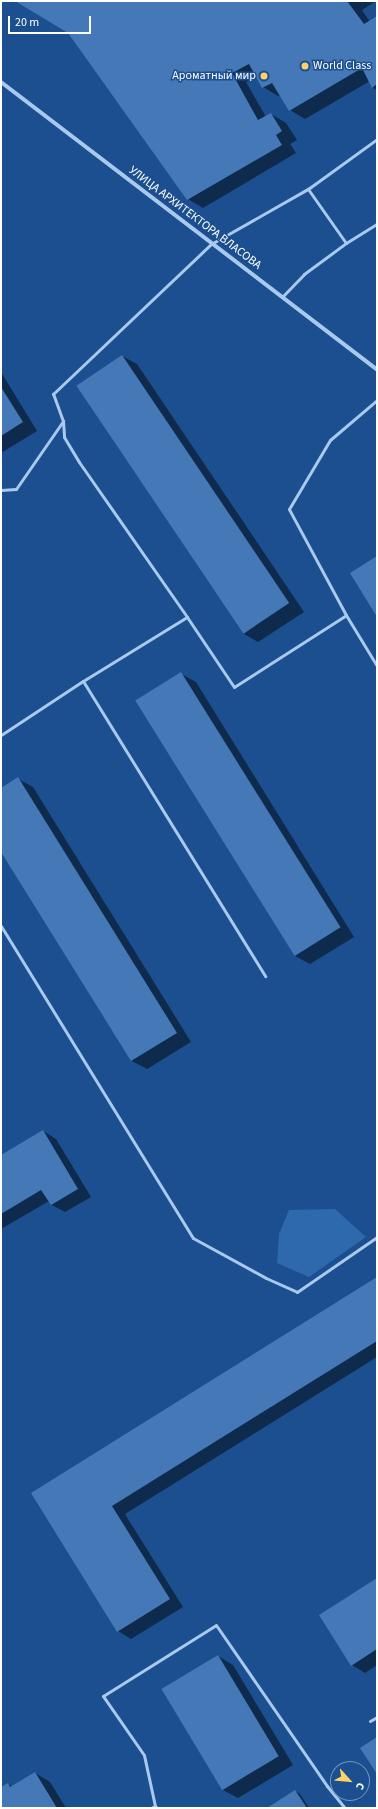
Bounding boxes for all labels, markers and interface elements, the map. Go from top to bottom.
scale bar [10,8,93,34]
text: 20 m [15,14,39,31]
place label: World Class [313,59,371,73]
marker: World Class [300,61,310,71]
place label: Ароматный мир [172,69,256,83]
marker: Ароматный мир [259,71,269,81]
street label: УЛИЦА АРХИТЕКТОРА ВЛАСОВА [126,163,264,273]
north arrow [330,1761,370,1801]
text: С [352,1780,368,1792]

